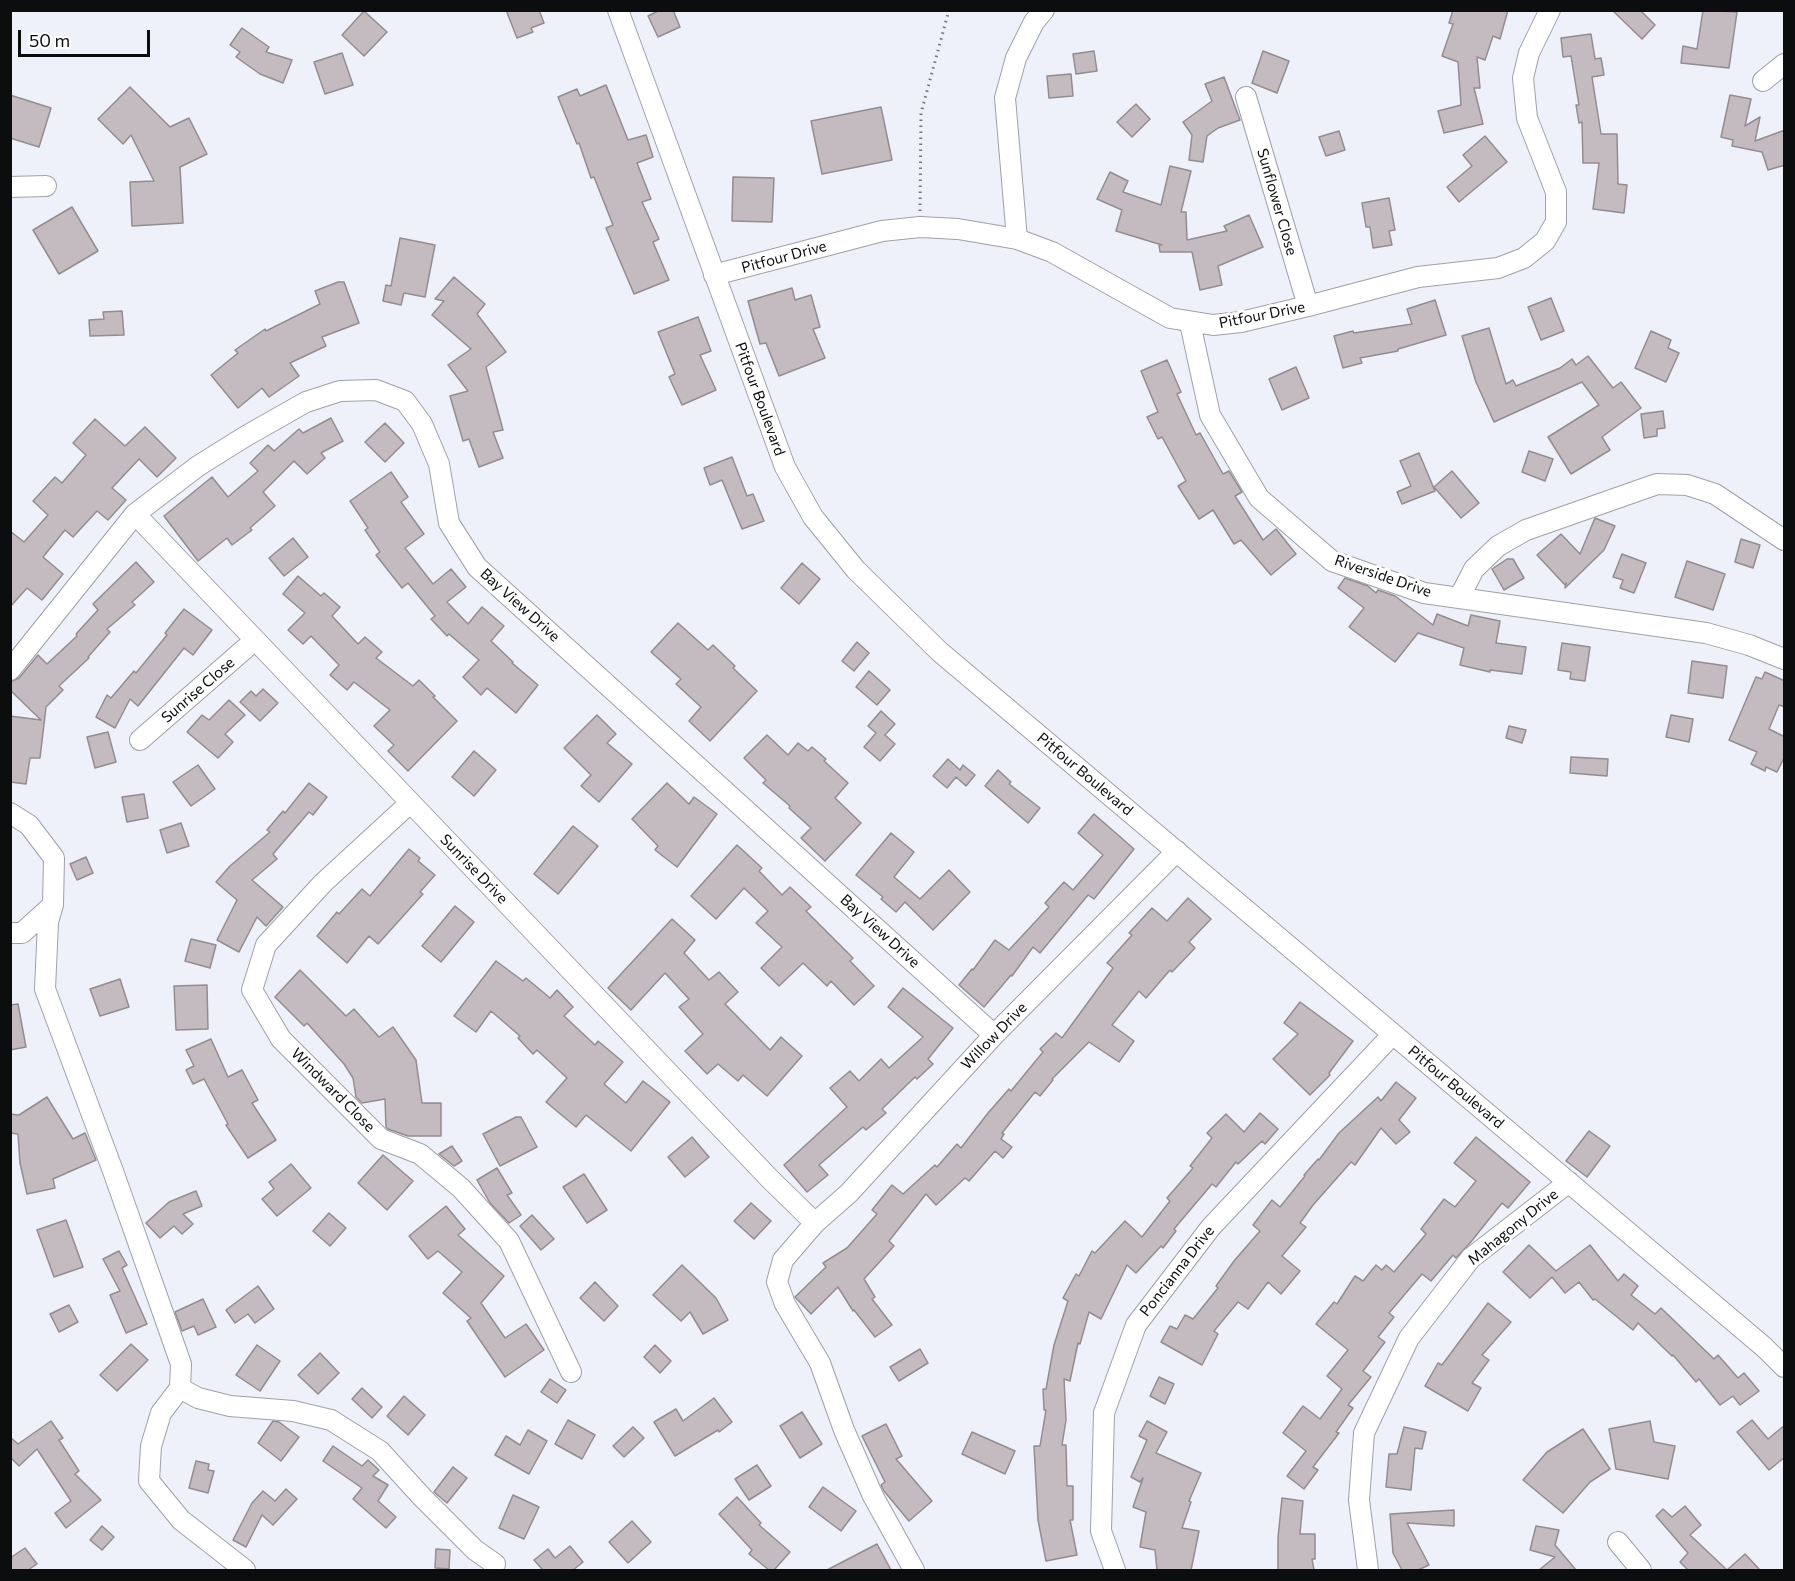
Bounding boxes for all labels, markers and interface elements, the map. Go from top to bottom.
scale bar [21,18,153,56]
text: 50 m [29,29,70,51]
street label: Sunflower Close [1253,146,1301,258]
street label: Pitfour Drive [739,237,829,277]
street label: Pitfour Drive [1217,298,1307,332]
street label: Pitfour Boulevard [731,340,789,458]
street label: Riverside Drive [1332,551,1434,601]
street label: Bay View Drive [476,565,564,645]
street label: Sunrise Close [158,653,238,727]
street label: Pitfour Boulevard [1033,729,1137,819]
street label: Sunrise Drive [436,831,512,907]
street label: Bay View Drive [836,891,924,971]
street label: Willow Drive [957,999,1031,1073]
street label: Pitfour Boulevard [1404,1042,1508,1132]
street label: Windward Close [287,1044,379,1136]
street label: Mahagony Drive [1464,1185,1562,1269]
street label: Poncianna Drive [1136,1222,1218,1320]

